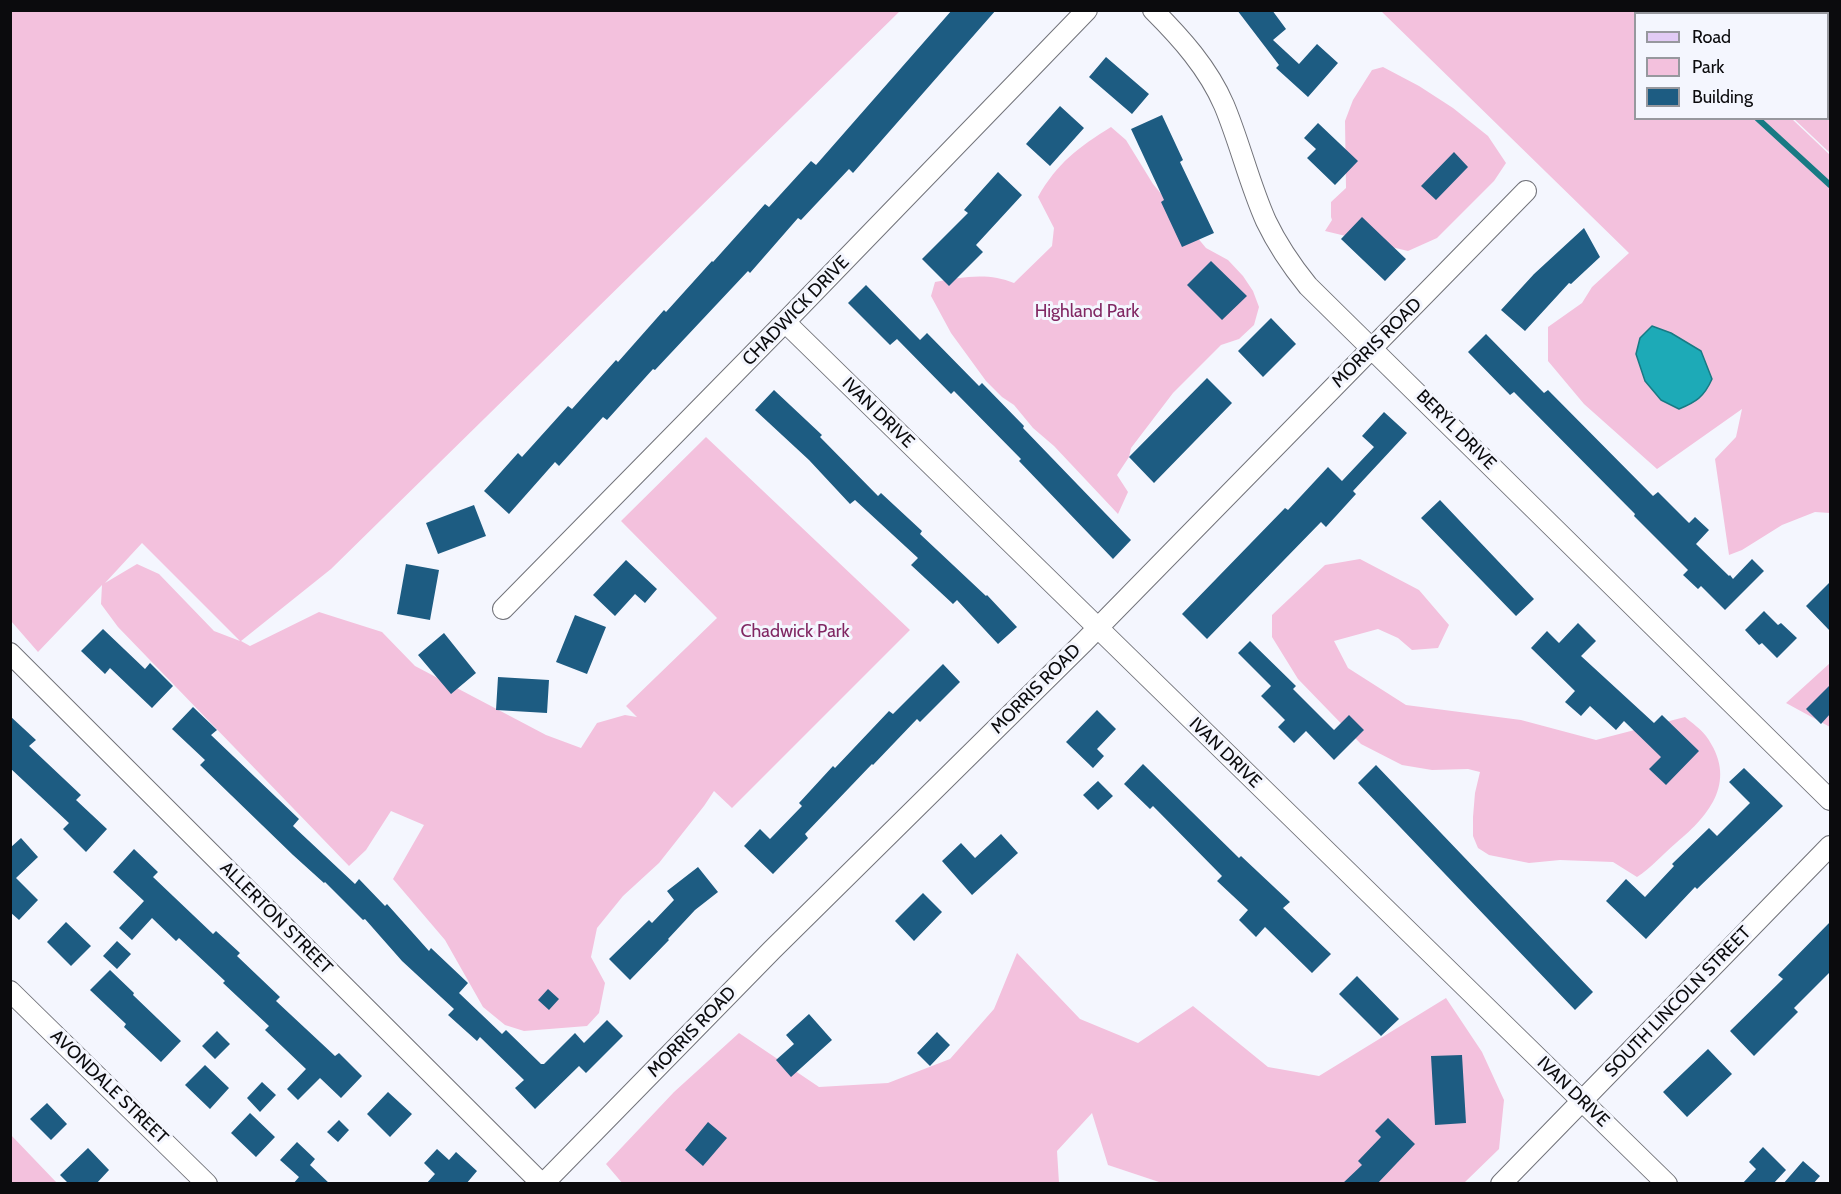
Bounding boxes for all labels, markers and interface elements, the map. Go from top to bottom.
legend [1634,12,1829,120]
text: Road [1692,26,1731,48]
text: Park [1692,56,1724,78]
text: Building [1692,86,1753,108]
street label: CHADWICK DRIVE [738,252,854,370]
street label: MORRIS ROAD [1328,294,1426,392]
park label: Highland Park [1035,301,1139,323]
street label: IVAN DRIVE [837,373,919,453]
street label: BERYL DRIVE [1412,386,1500,474]
park label: Chadwick Park [740,621,850,643]
street label: MORRIS ROAD [987,640,1085,738]
street label: IVAN DRIVE [1184,713,1266,793]
street label: ALLERTON STREET [215,857,337,979]
street label: SOUTH LINCOLN STREET [1600,922,1756,1082]
street label: MORRIS ROAD [643,982,741,1082]
street label: AVONDALE STREET [46,1025,172,1149]
street label: IVAN DRIVE [1532,1052,1614,1132]

